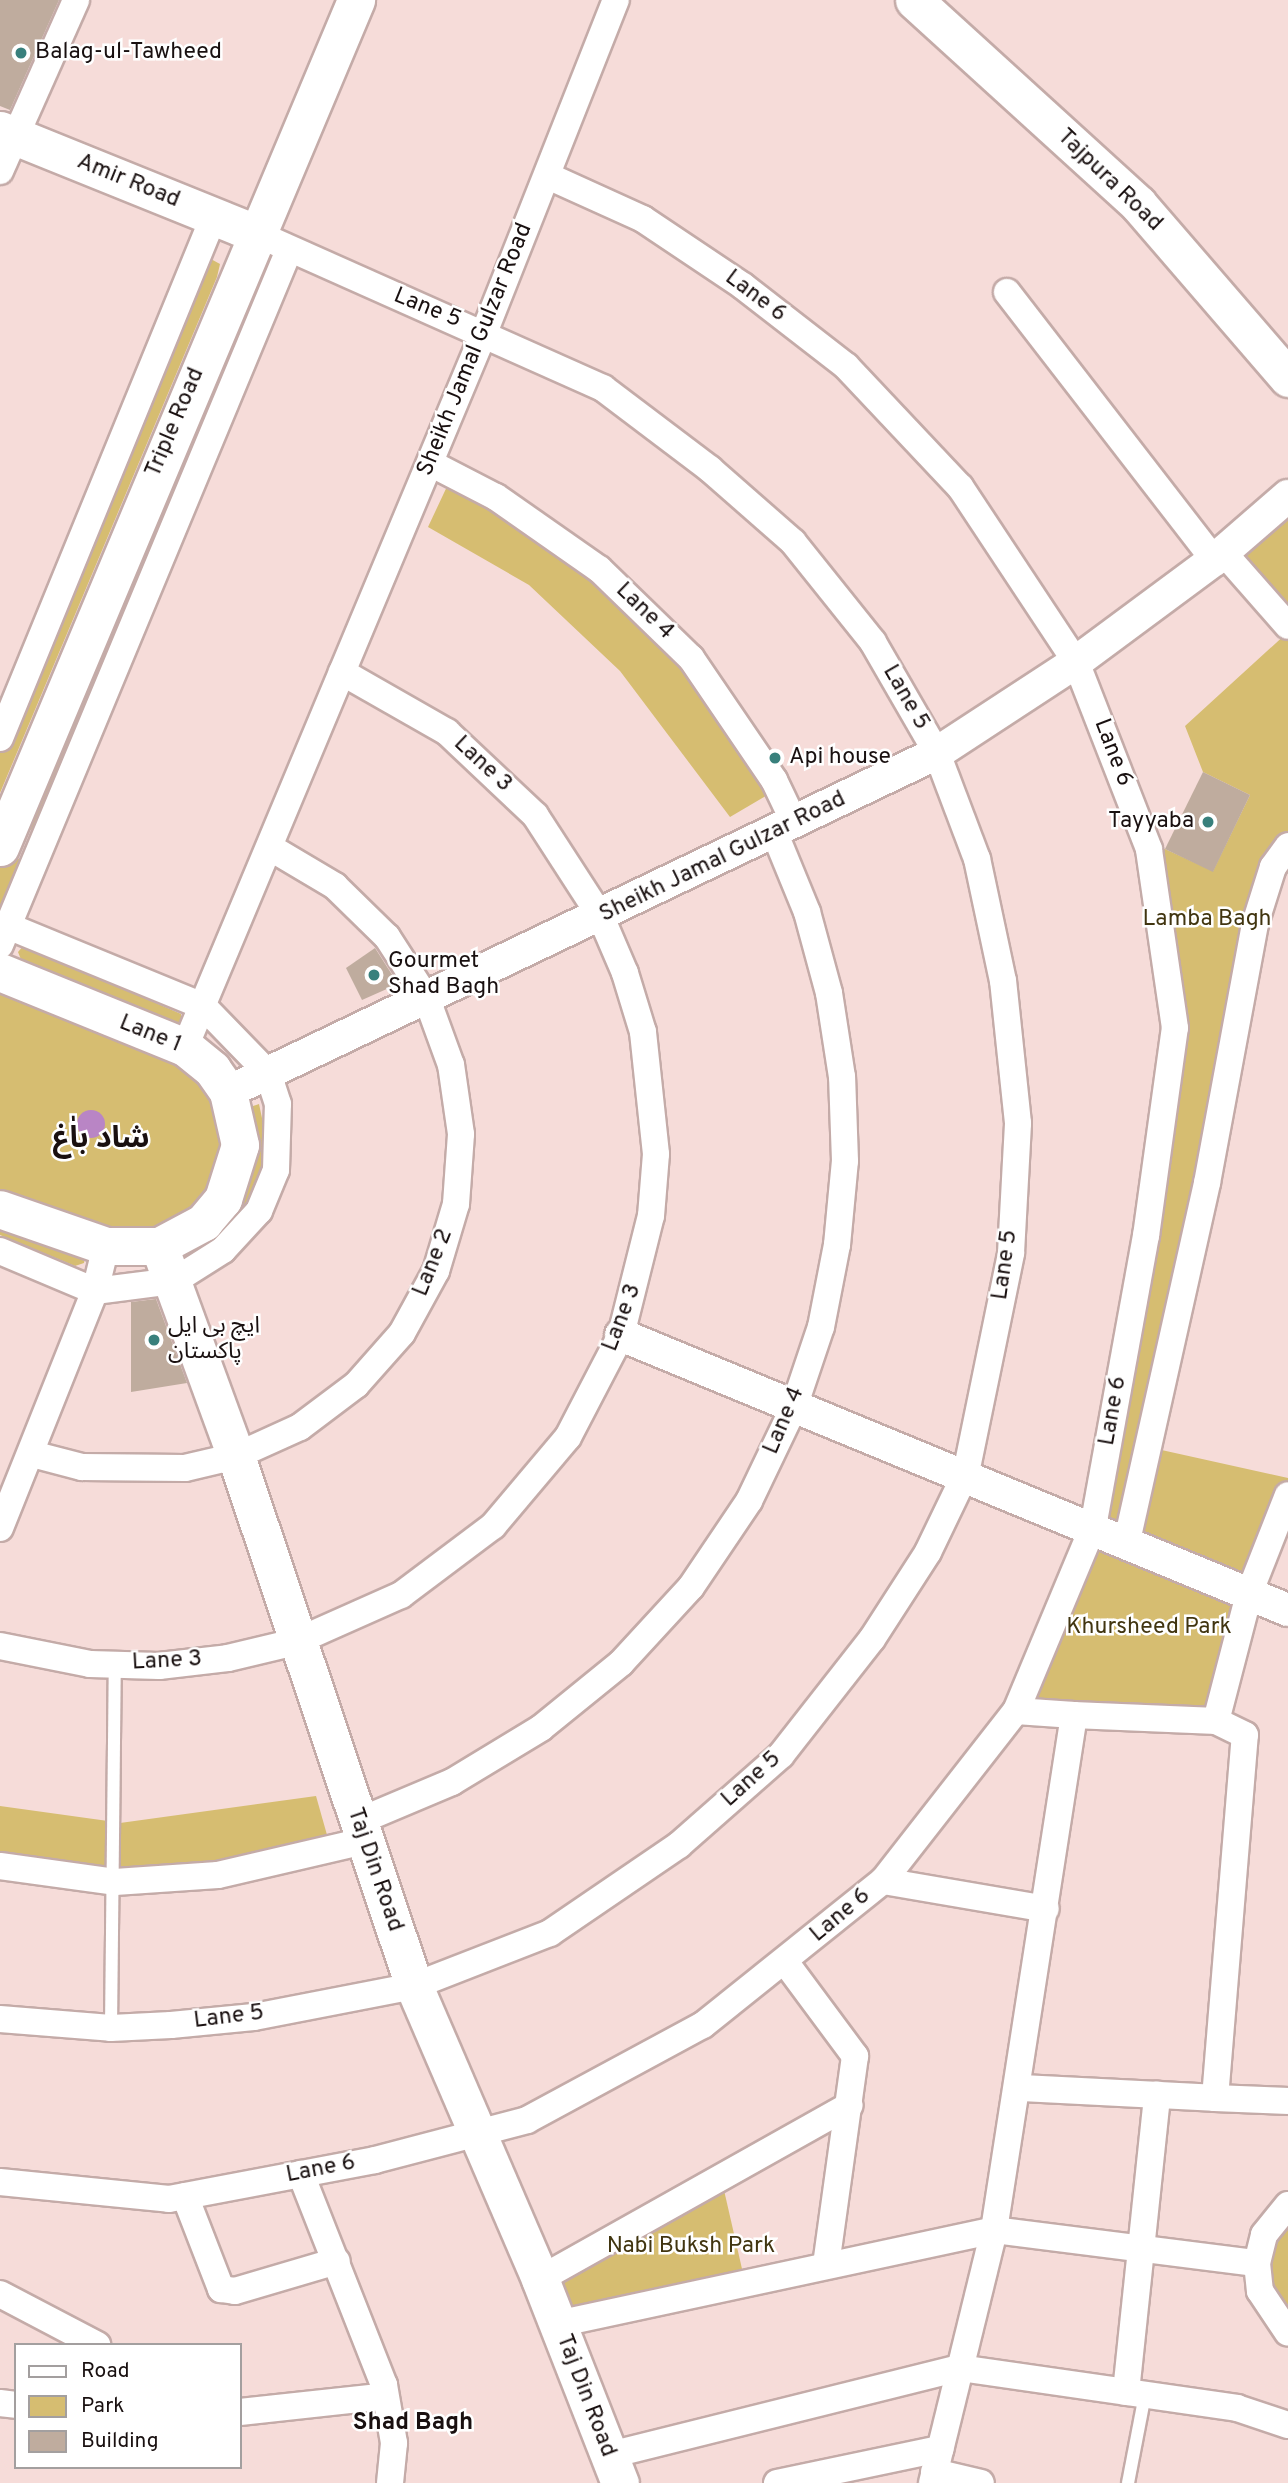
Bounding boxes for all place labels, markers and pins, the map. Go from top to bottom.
place label: Balag-ul-Tawheed [35,39,222,67]
marker: Balag-ul-Tawheed [13,45,29,61]
place label: Api house [789,744,891,772]
marker: Api house [767,750,783,766]
place label: Tayyaba [1108,808,1194,836]
marker: Tayyaba [1200,814,1216,830]
place label: Gourmet Shad Bagh [388,948,499,1002]
marker: Gourmet Shad Bagh [366,967,382,983]
place label: ایچ بی ایل پاکستان [168,1313,260,1367]
marker: ایچ بی ایل پاکستان [146,1332,162,1348]

